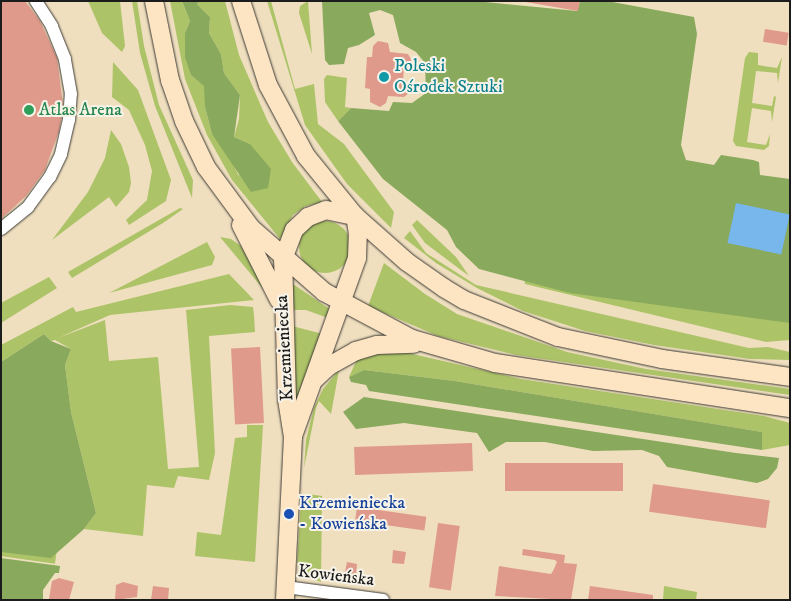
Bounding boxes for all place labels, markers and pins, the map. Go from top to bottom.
place label: Poleski Ośrodek Sztuki [394,56,503,98]
marker: Poleski Ośrodek Sztuki [378,71,390,83]
place label: Atlas Arena [39,99,122,121]
marker: Atlas Arena [23,104,35,116]
place label: Krzemieniecka - Kowieńska [299,493,405,536]
marker: Krzemieniecka - Kowieńska [283,508,295,520]

